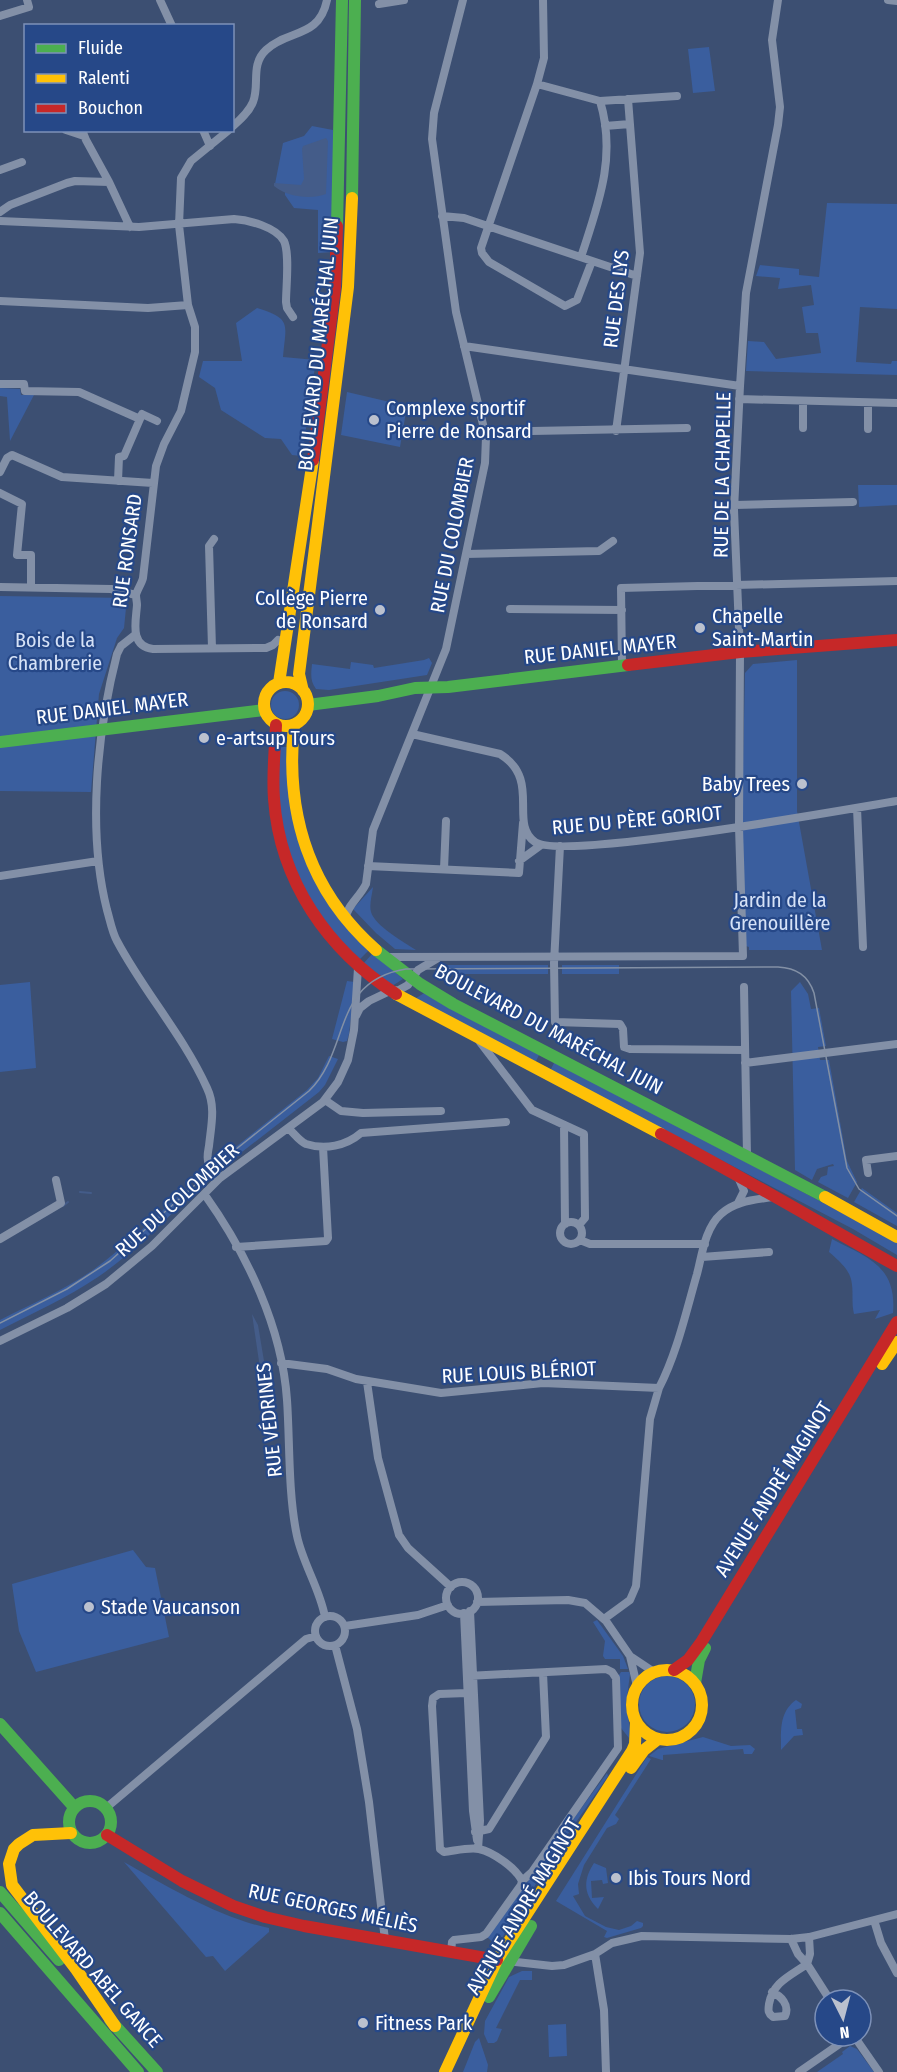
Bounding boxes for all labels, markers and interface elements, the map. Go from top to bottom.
legend [24,24,234,132]
text: Fluide [78,37,123,59]
text: Ralenti [78,67,130,89]
text: Bouchon [78,97,143,119]
street label: BOULEVARD DU MARÉCHAL JUIN [293,216,343,472]
street label: RUE DES LYS [598,249,634,349]
street label: RUE DE LA CHAPELLE [709,392,735,558]
place label: Complexe sportif Pierre de Ronsard [386,396,532,443]
marker: Complexe sportif Pierre de Ronsard [367,413,381,427]
street label: RUE DU COLOMBIER [425,455,479,615]
street label: RUE RONSARD [107,492,147,610]
place label: Collège Pierre de Ronsard [255,586,368,633]
marker: Collège Pierre de Ronsard [373,603,387,617]
place label: Chapelle Saint-Martin [712,604,814,651]
marker: Chapelle Saint-Martin [693,621,707,635]
park label: Bois de la Chambrerie [8,628,102,675]
street label: RUE DANIEL MAYER [523,629,677,669]
street label: RUE DANIEL MAYER [35,687,189,729]
place label: e-artsup Tours [216,726,335,750]
marker: e-artsup Tours [197,731,211,745]
place label: Baby Trees [702,772,790,796]
marker: Baby Trees [795,777,809,791]
street label: RUE DU PÈRE GORIOT [551,801,724,839]
park label: Jardin de la Grenouillère [730,888,830,935]
street label: BOULEVARD DU MARÉCHAL JUIN [431,959,667,1099]
street label: RUE DU COLOMBIER [110,1138,244,1262]
street label: RUE LOUIS BLÉRIOT [441,1356,598,1388]
street label: RUE VÉDRINES [251,1361,287,1479]
street label: AVENUE ANDRÉ MAGINOT [709,1397,837,1581]
place label: Stade Vaucanson [101,1595,240,1619]
marker: Stade Vaucanson [82,1600,96,1614]
street label: AVENUE ANDRÉ MAGINOT [461,1813,586,1999]
place label: Ibis Tours Nord [628,1866,751,1890]
marker: Ibis Tours Nord [609,1871,623,1885]
street label: RUE GEORGES MÉLIÈS [246,1878,420,1938]
street label: BOULEVARD ABEL GANCE [19,1886,167,2052]
north arrow [813,1988,873,2048]
place label: Fitness Park [375,2011,473,2035]
marker: Fitness Park [356,2016,370,2030]
text: N [839,2022,850,2042]

